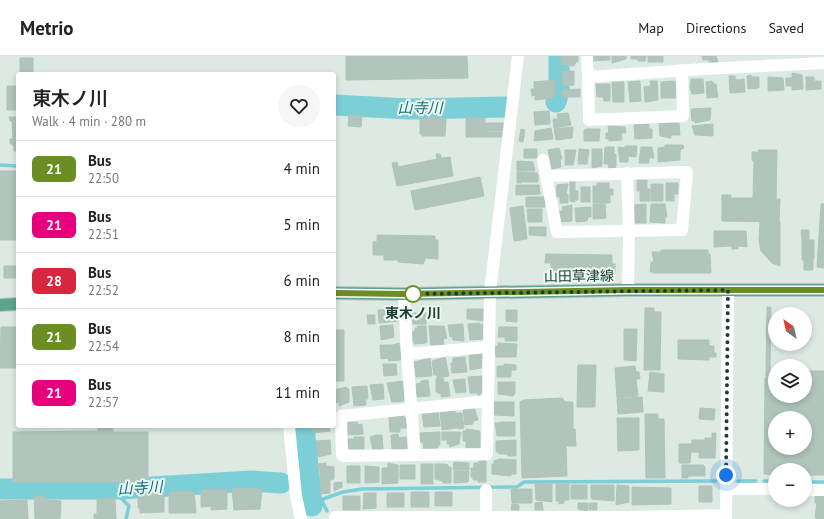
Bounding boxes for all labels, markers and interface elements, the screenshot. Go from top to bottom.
text: Metrio [20,16,73,40]
text: Map [638,19,664,37]
text: Directions [686,19,746,37]
text: Saved [768,19,804,37]
button: heart [278,85,320,127]
text: 東木ノ川 [32,86,108,110]
water label: 山寺川 [397,98,444,117]
text: Walk · 4 min · 280 m [32,113,146,130]
text: Bus [88,151,111,170]
text: 4 min [283,159,320,178]
text: 21 [46,160,62,178]
text: 22:50 [88,170,119,187]
text: Bus [88,207,111,226]
text: 5 min [283,215,320,234]
text: 21 [46,216,62,234]
text: 22:51 [88,226,119,243]
text: Bus [88,263,111,282]
street label: 山田草津線 [544,266,614,286]
text: 6 min [283,271,320,290]
text: 28 [46,272,62,290]
text: 22:52 [88,282,119,299]
marker: 東木ノ川 [404,285,422,303]
place label: 東木ノ川 [385,304,441,322]
north arrow [768,307,812,351]
map controls [768,307,812,507]
text: Bus [88,319,111,338]
text: 8 min [283,327,320,346]
text: 21 [46,328,62,346]
text: 22:54 [88,338,119,355]
button: layers [768,359,812,403]
text: Bus [88,375,111,394]
text: 11 min [275,383,320,402]
text: 21 [46,384,62,402]
text: 22:57 [88,394,119,411]
button: + [768,411,812,455]
button: − [768,463,812,507]
your location [716,465,736,485]
water label: 山寺川 [117,477,165,498]

